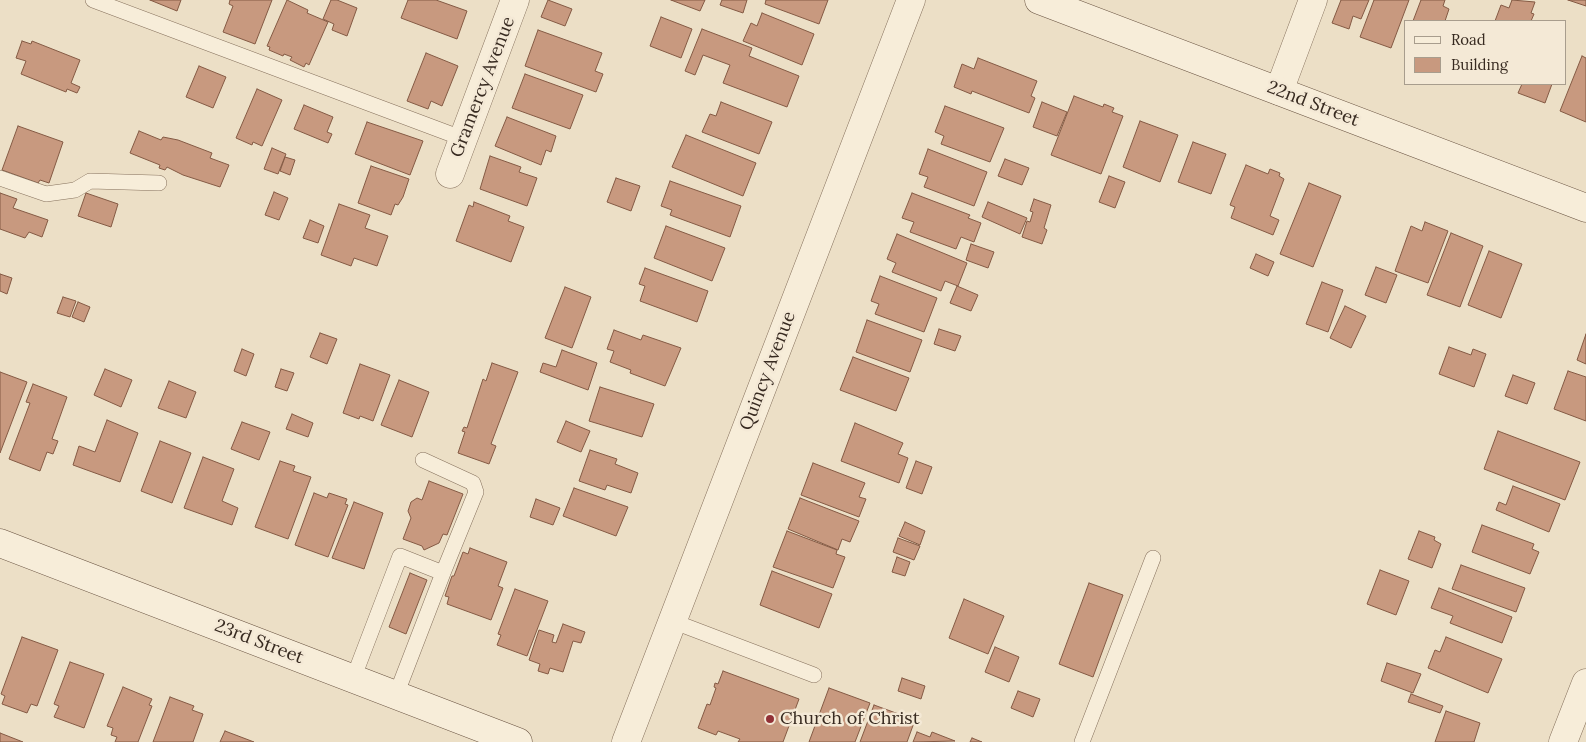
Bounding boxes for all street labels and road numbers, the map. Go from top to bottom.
street label: Gramercy Avenue [446,14,520,160]
street label: 22nd Street [1264,77,1362,131]
street label: Quincy Avenue [735,308,801,434]
street label: 23rd Street [211,615,307,669]

